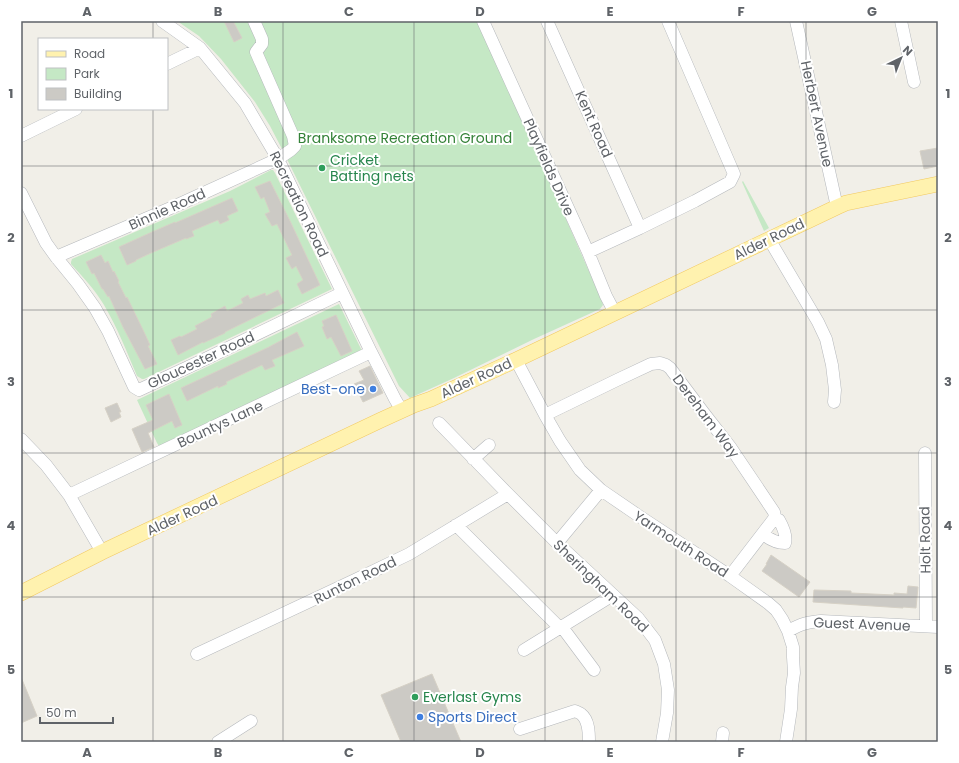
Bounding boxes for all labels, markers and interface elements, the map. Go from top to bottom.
text: A [82,2,92,21]
text: B [214,2,223,21]
text: C [344,2,354,21]
text: D [475,2,485,21]
text: E [606,2,614,21]
text: F [737,2,745,21]
text: G [867,2,877,21]
legend [38,38,168,110]
north arrow [881,38,921,78]
text: N [899,42,916,59]
text: Road [74,45,105,62]
street label: Herbert Avenue [796,59,838,169]
text: Park [74,65,101,82]
text: 1 [9,84,13,103]
text: 1 [946,84,950,103]
text: Building [74,85,122,102]
street label: Kent Road [570,87,618,161]
street label: Playfields Drive [519,115,580,219]
park label: Branksome Recreation Ground [298,128,512,148]
street label: Recreation Road [265,148,333,260]
place label: Cricket Batting nets [330,150,414,186]
marker: Cricket Batting nets [317,163,327,173]
street label: Binnie Road [125,183,209,235]
street label: Alder Road [730,213,808,265]
text: 2 [7,228,15,247]
text: 2 [944,228,952,247]
street label: Gloucester Road [144,326,258,394]
street label: Alder Road [437,353,515,403]
street label: Dereham Way [668,370,744,462]
text: 3 [7,372,15,391]
text: 3 [944,372,952,391]
place label: Best-one [301,379,365,399]
marker: Best-one [368,384,378,394]
street label: Bountys Lane [174,395,266,453]
street label: Alder Road [143,490,221,540]
street label: Yarmouth Road [630,506,732,582]
street label: Holt Road [914,506,936,574]
text: 4 [7,516,16,535]
text: 4 [944,516,953,535]
street label: Sheringham Road [549,535,653,637]
street label: Runton Road [310,551,400,609]
street label: Guest Avenue [813,612,911,636]
text: 5 [7,660,15,679]
text: 5 [944,660,952,679]
place label: Everlast Gyms [423,687,522,707]
marker: Everlast Gyms [410,692,420,702]
scale bar [40,699,113,725]
text: 50 m [46,704,77,721]
place label: Sports Direct [428,707,517,727]
marker: Sports Direct [415,712,425,722]
text: A [82,743,92,762]
text: B [214,743,223,762]
text: C [344,743,354,762]
text: D [475,743,485,762]
text: E [606,743,614,762]
text: F [737,743,745,762]
text: G [867,743,877,762]

